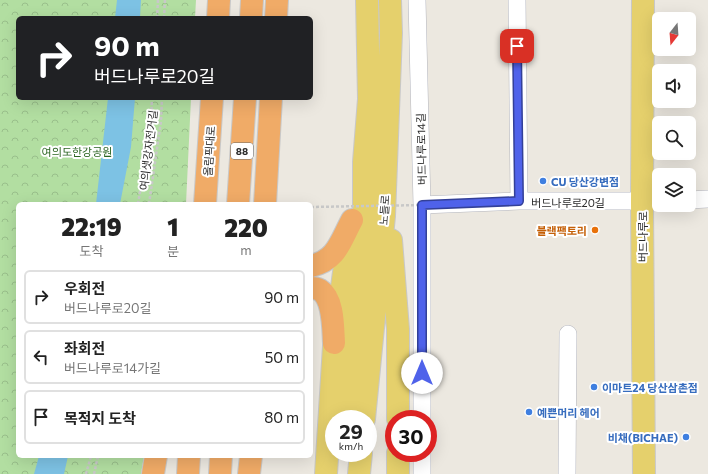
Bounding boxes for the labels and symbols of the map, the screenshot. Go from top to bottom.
north arrow [652,12,696,56]
pin [500,29,534,63]
street label: 여의샛강자전거길 [137,109,159,191]
street label: 버드나루로14길 [414,113,428,185]
street label: 올림픽대로 [201,125,217,177]
road number: 88 [231,143,253,159]
park label: 여의도한강공원 [42,145,112,158]
place label: CU 당산강변점 [551,175,619,188]
marker: CU 당산강변점 [538,176,548,186]
street label: 노들로 [376,194,392,226]
street label: 버드나루로20길 [531,196,605,209]
street label: 버드나루로 [636,212,649,262]
place label: 블랙팩토리 [536,224,587,237]
marker: 블랙팩토리 [590,225,600,235]
position arrow [401,352,443,394]
place label: 이마트24 당산삼촌점 [602,381,698,394]
marker: 이마트24 당산삼촌점 [589,382,599,392]
place label: 예쁜머리 헤어 [537,406,600,419]
marker: 예쁜머리 헤어 [524,407,534,417]
speed limit sign: 30 [385,410,437,462]
place label: 비채(BICHAE) [608,431,678,444]
marker: 비채(BICHAE) [681,432,691,442]

